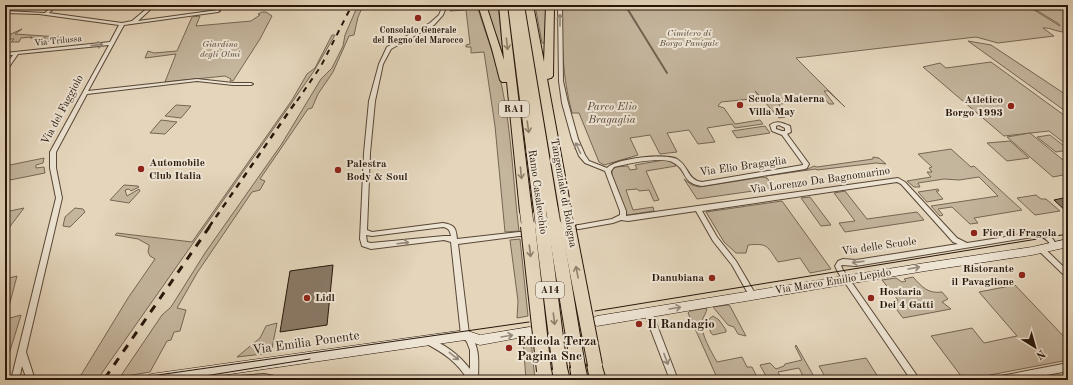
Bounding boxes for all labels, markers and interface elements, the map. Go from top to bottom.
marker: Consolato Generale del Regno del Marocco [413,13,423,23]
one-way arrow [556,14,564,27]
place label: Consolato Generale del Regno del Marocco [373,26,464,45]
park label: Cimitero di Borgo Panigale [658,29,719,48]
street label: Via Trilussa [34,34,83,48]
one-way arrow [503,37,511,50]
park label: Giardino degli Olmi [200,40,240,59]
one-way arrow [90,41,103,48]
street label: Via del Faggiolo [40,73,86,147]
place label: Scuola Materna Villa May [748,94,825,118]
place label: Atletico Borgo 1993 [945,95,1003,119]
marker: Scuola Materna Villa May [735,100,745,110]
road number: RA1 [499,101,529,117]
marker: Atletico Borgo 1993 [1006,101,1016,111]
park label: Parco Elio Bragaglia [586,102,637,126]
one-way arrow [524,120,532,133]
street label: Tangenziale di Bologna [548,138,578,249]
one-way arrow [574,142,582,154]
street label: Ramo Casalecchio [526,149,548,235]
street label: Via Elio Bragaglia [699,155,788,179]
place label: Automobile Club Italia [149,158,205,182]
place label: Palestra Body & Soul [346,159,408,183]
marker: Automobile Club Italia [136,164,146,174]
marker: Palestra Body & Soul [333,165,343,175]
one-way arrow [518,166,525,179]
street label: Via Lorenzo Da Bagnomarino [749,166,891,196]
marker: Fior di Fragola [969,228,979,238]
place label: Fior di Fragola [982,228,1057,239]
street label: Via delle Scuole [841,236,917,258]
one-way arrow [396,239,409,247]
one-way arrow [526,244,534,257]
one-way arrow [851,259,864,266]
one-way arrow [907,264,920,272]
place label: Ristorante il Pavaglione [951,264,1014,288]
one-way arrow [573,266,581,279]
street label: Via Marco Emilio Lepido [774,267,892,297]
marker: Ristorante il Pavaglione [1017,270,1027,280]
place label: Danubiana [651,273,704,284]
marker: Danubiana [707,273,717,283]
road number: A14 [536,282,564,298]
place label: Hostaria Dei 4 Gatti [879,287,933,311]
marker: Lidl [302,293,312,303]
place label: Lidl [315,293,336,304]
marker: Hostaria Dei 4 Gatti [866,293,876,303]
one-way arrow [668,304,681,312]
one-way arrow [550,312,558,325]
place label: Il Randagio [647,318,715,331]
marker: Il Randagio [634,319,644,329]
north arrow [1015,327,1055,367]
street label: Via Emilia Ponente [252,329,360,357]
one-way arrow [500,332,513,340]
place label: Edicola Terza Pagina Snc [517,335,597,363]
marker: Edicola Terza Pagina Snc [504,343,514,353]
text: N [1033,347,1047,361]
one-way arrow [448,352,459,360]
one-way arrow [662,353,670,365]

